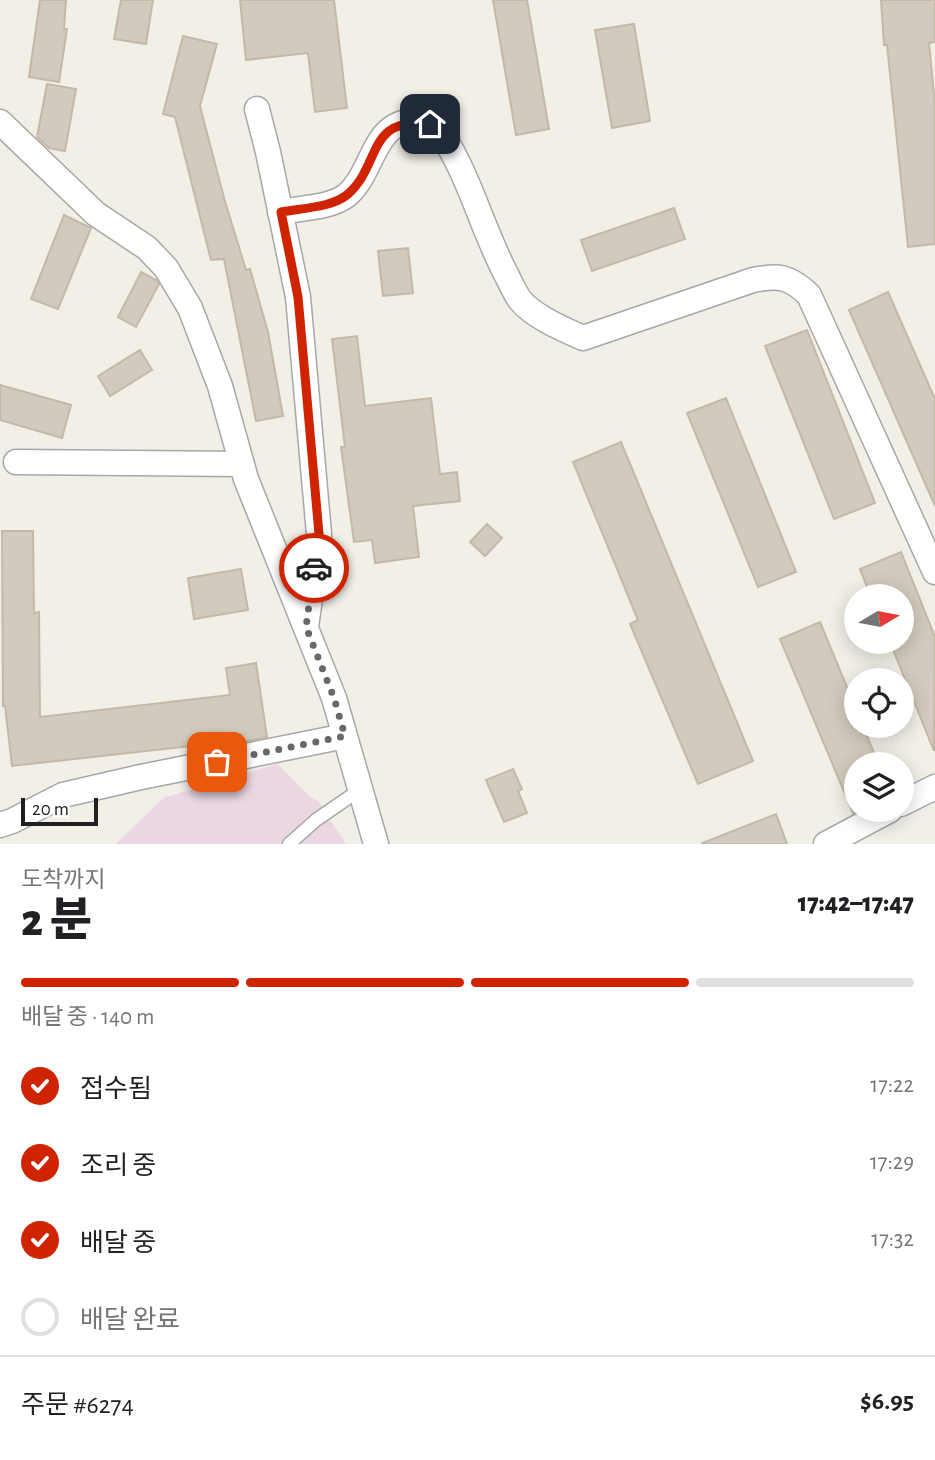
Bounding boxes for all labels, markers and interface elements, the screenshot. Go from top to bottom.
pin [400,94,460,154]
icon: home [411,105,449,143]
courier [279,533,349,603]
icon: car [295,549,333,587]
north arrow [844,584,914,654]
map controls [844,584,914,822]
button: locate [844,668,914,738]
pin [187,732,247,792]
icon: bag [198,743,236,781]
button: layers [844,752,914,822]
scale bar [21,795,98,827]
text: 20 m [32,800,69,819]
text: 도착까지 [21,869,106,892]
text: 17:42–17:47 [798,890,914,916]
text: 2 분 [21,898,92,944]
text: 배달 중 · 140 m [21,1006,154,1029]
icon: check [21,1067,59,1105]
text: 17:22 [870,1074,914,1097]
text: 접수됨 [80,1076,152,1102]
icon: check [21,1144,59,1182]
text: 17:29 [870,1151,914,1174]
text: 조리 중 [80,1153,156,1179]
icon: check [21,1221,59,1259]
text: 17:32 [871,1228,914,1251]
text: 배달 중 [80,1230,156,1256]
text: 배달 완료 [80,1307,180,1333]
text: $6.95 [860,1388,914,1414]
text: 주문 #6274 [21,1392,134,1418]

